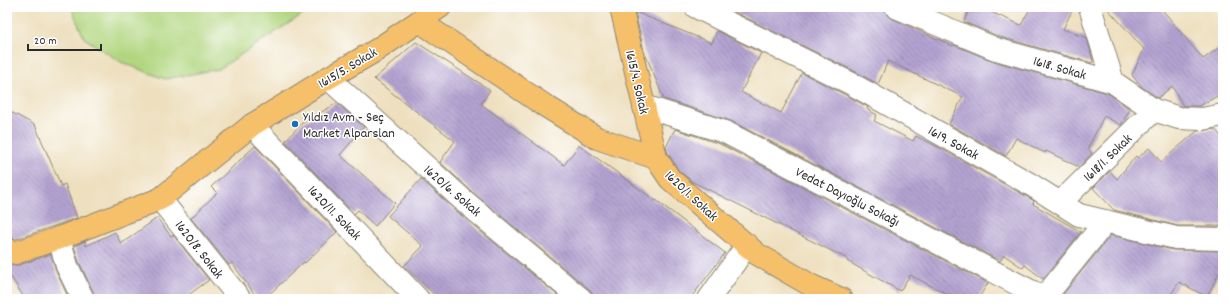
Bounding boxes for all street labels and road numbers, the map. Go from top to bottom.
street label: 1615/5. Sokak [315,43,382,94]
street label: 1615/4. Sokak [619,48,653,117]
street label: 1618. Sokak [1030,52,1089,86]
street label: 1619. Sokak [924,122,982,166]
street label: 1618/1. Sokak [1079,130,1138,187]
street label: 1620/6. Sokak [419,161,485,222]
street label: Vedat Dayıoğlu Sokağı [791,163,903,233]
street label: 1620/1. Sokak [659,166,722,227]
street label: 1620/11. Sokak [302,181,365,246]
street label: 1620/8. Sokak [169,217,228,284]

